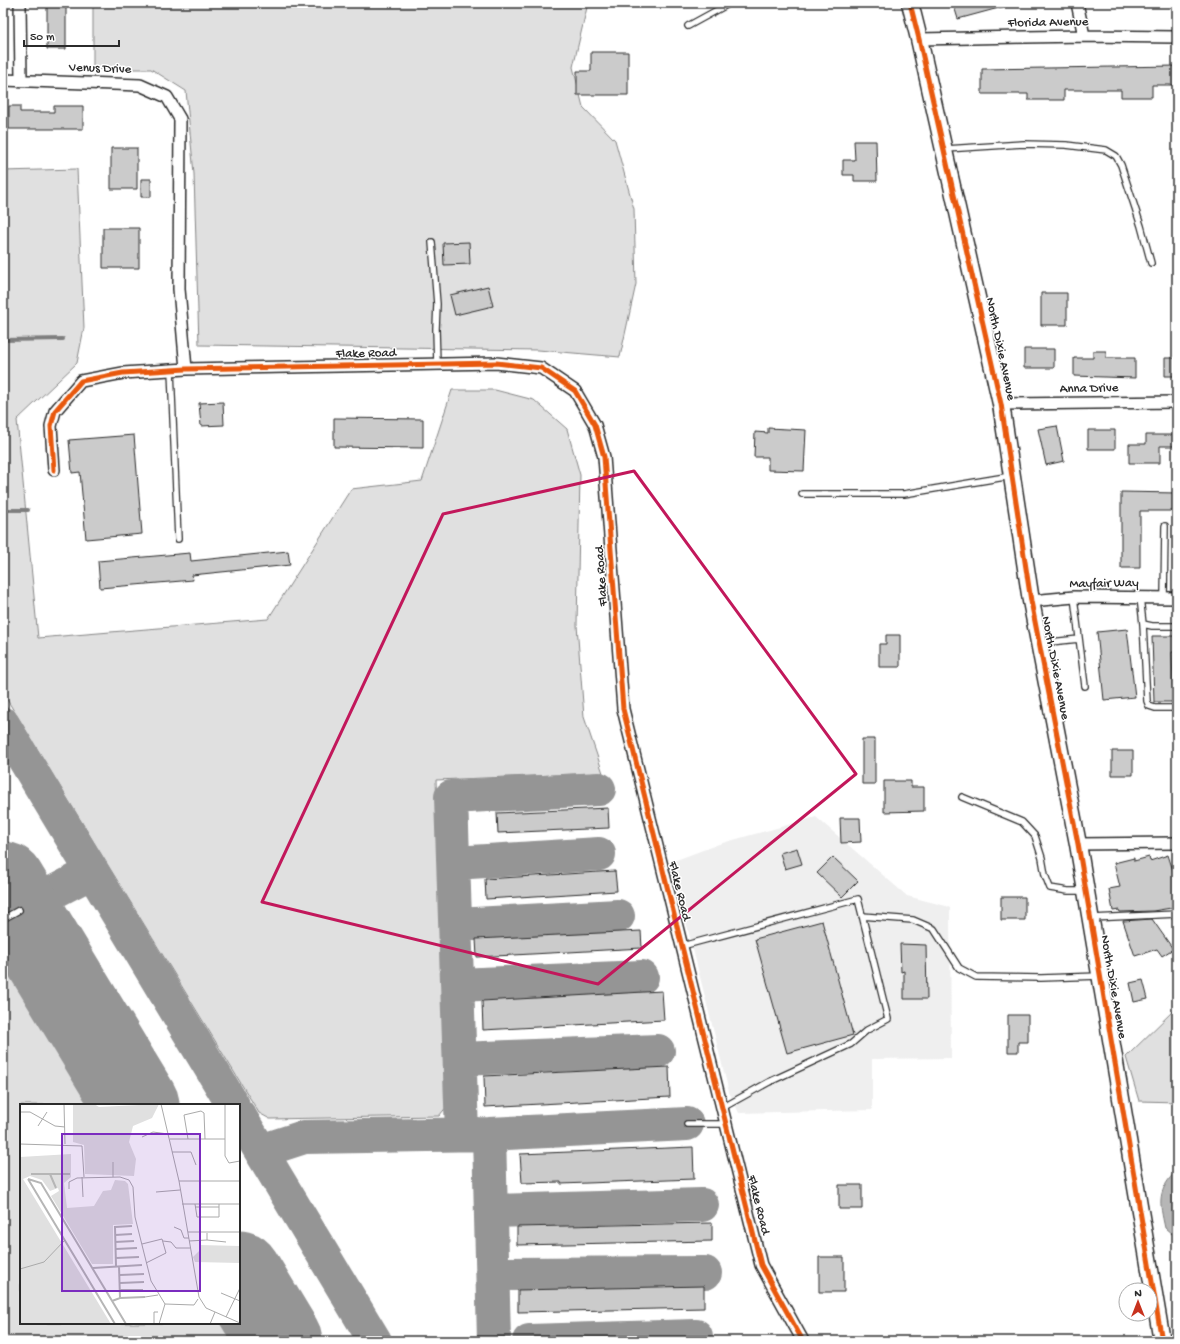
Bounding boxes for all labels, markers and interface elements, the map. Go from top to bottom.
street label: Florida Avenue [1007,15,1089,31]
scale bar [24,22,119,48]
text: 50 m [30,31,55,45]
street label: Venus Drive [68,60,132,78]
street label: North Dixie Avenue [982,296,1018,402]
street label: Flake Road [335,346,398,362]
street label: Anna Drive [1060,381,1119,397]
street label: Flake Road [592,544,612,608]
street label: Mayfair Way [1069,576,1139,592]
street label: North Dixie Avenue [1038,615,1072,721]
street label: Flake Road [664,859,694,924]
street label: North Dixie Avenue [1096,934,1130,1040]
inset map [20,1104,240,1324]
street label: Flake Road [743,1173,773,1238]
north arrow [1118,1282,1158,1322]
text: N [1134,1288,1142,1300]

